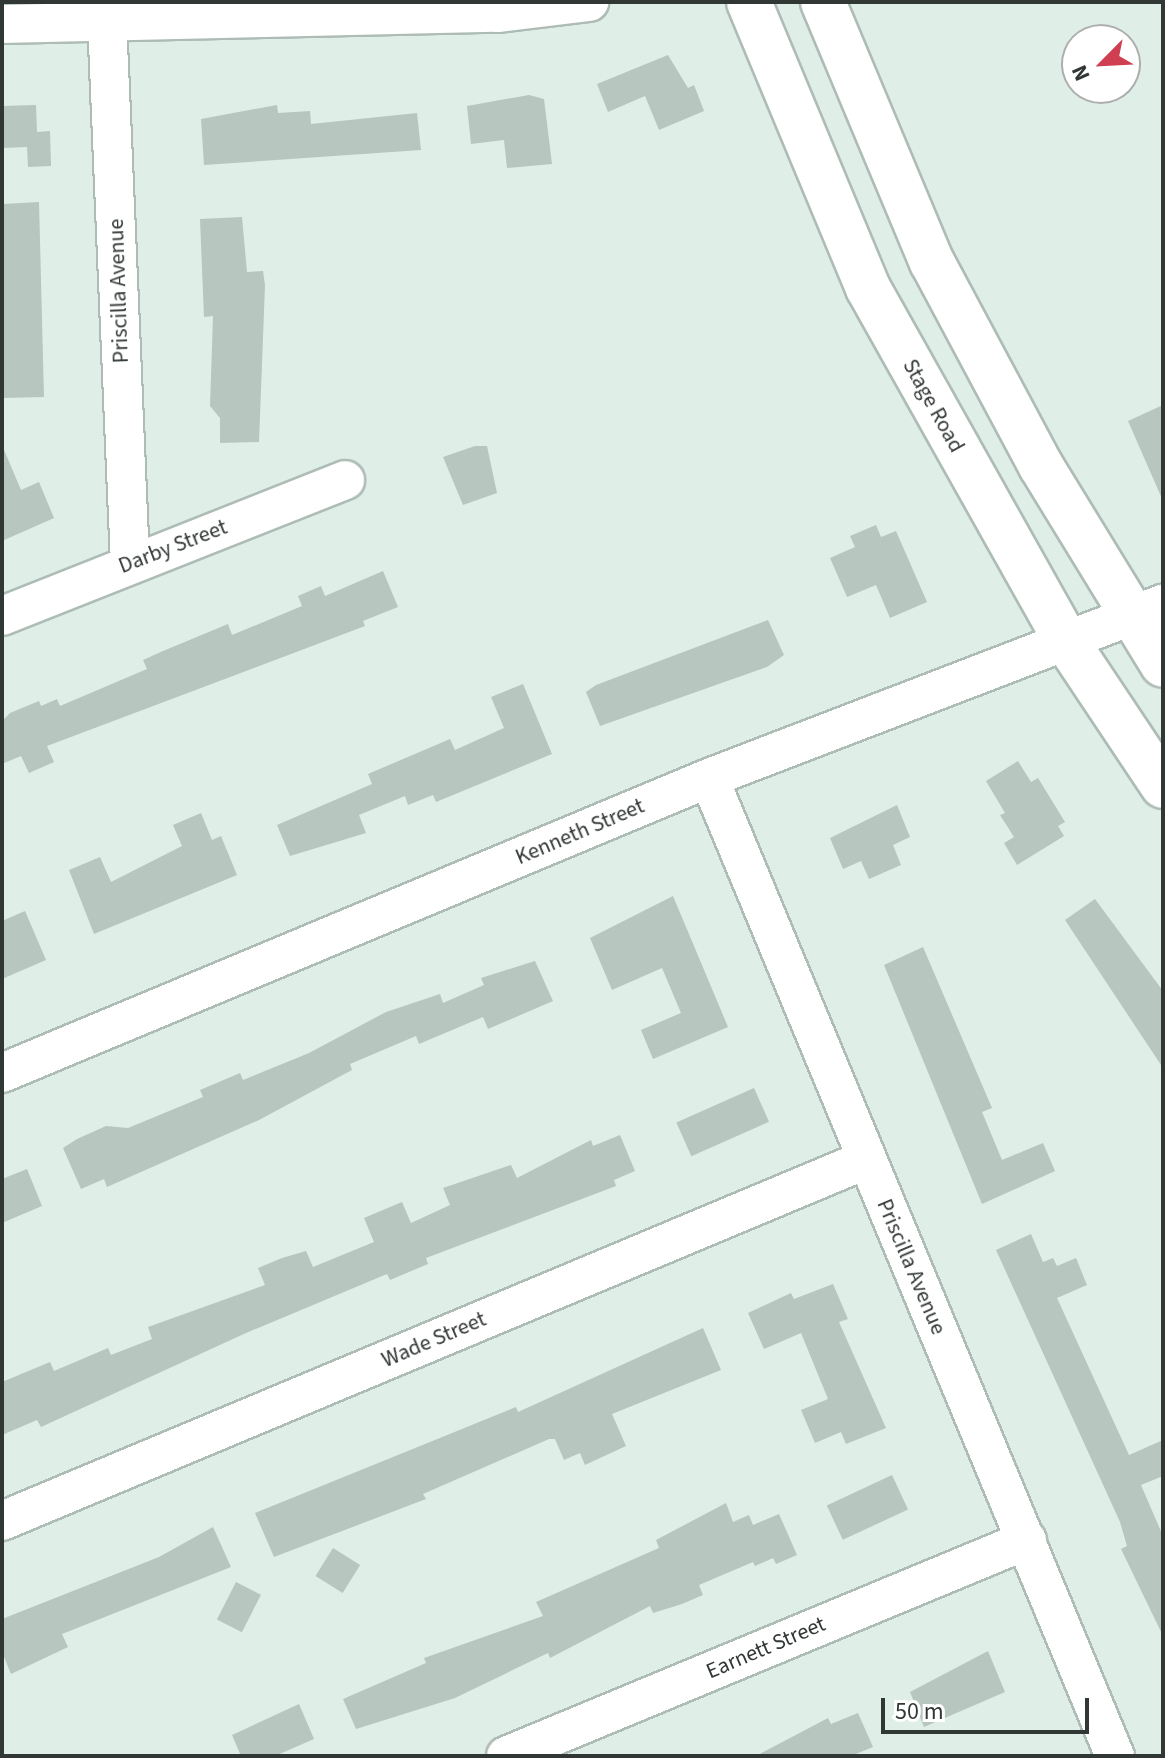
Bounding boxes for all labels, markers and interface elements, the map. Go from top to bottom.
north arrow [1061,24,1141,104]
text: N [1063,60,1098,86]
street label: Priscilla Avenue [103,218,135,364]
street label: Stage Road [897,355,969,457]
street label: Darby Street [115,514,231,580]
street label: Kenneth Street [512,793,648,871]
street label: Priscilla Avenue [871,1195,951,1339]
street label: Wade Street [378,1306,490,1374]
street label: Earnett Street [702,1611,830,1685]
scale bar [885,1682,1093,1732]
text: 50 m [895,1694,944,1729]

